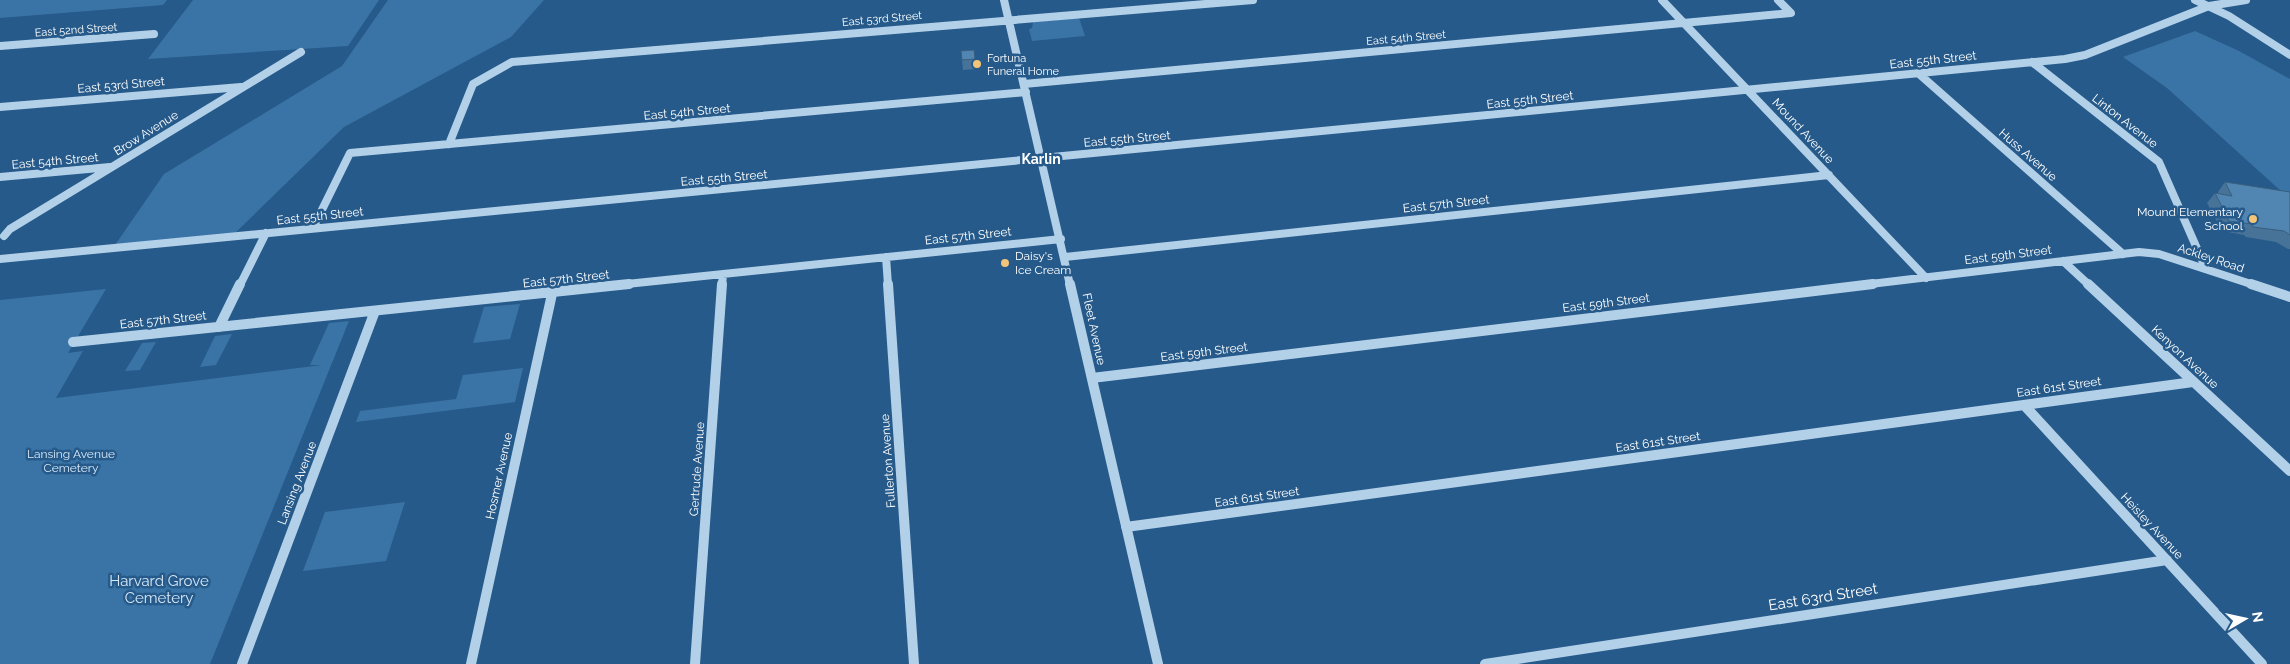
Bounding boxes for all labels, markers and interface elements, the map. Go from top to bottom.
street label: East 53rd Street [841,9,923,29]
street label: East 52nd Street [34,21,118,39]
street label: East 54th Street [1366,28,1447,48]
street label: East 55th Street [1889,48,1977,72]
place label: Fortuna Funeral Home [987,52,1060,78]
marker: Fortuna Funeral Home [971,58,983,70]
street label: East 53rd Street [77,74,165,96]
street label: East 55th Street [1486,88,1574,112]
street label: Linton Avenue [2089,91,2161,151]
street label: Mound Avenue [1769,96,1837,166]
street label: East 54th Street [643,101,731,123]
street label: Brow Avenue [111,108,181,158]
street label: Huss Avenue [1996,126,2060,184]
street label: East 55th Street [1083,128,1171,150]
street label: East 54th Street [11,150,99,172]
district label: Karlin [1021,151,1061,167]
street label: East 55th Street [680,167,768,189]
street label: East 57th Street [1402,192,1490,216]
street label: East 55th Street [276,204,364,228]
place label: Mound Elementary School [2137,205,2244,233]
marker: Mound Elementary School [2247,213,2259,225]
street label: East 57th Street [924,224,1012,248]
street label: Ackley Road [2176,241,2246,275]
street label: East 59th Street [1964,243,2052,267]
place label: Daisy's Ice Cream [1015,249,1071,277]
marker: Daisy's Ice Cream [999,257,1011,269]
street label: East 57th Street [522,267,610,291]
street label: East 59th Street [1562,291,1650,315]
street label: Fleet Avenue [1080,292,1108,366]
street label: East 57th Street [119,308,207,332]
street label: Kenyon Avenue [2149,322,2221,392]
street label: East 59th Street [1160,340,1248,364]
street label: East 61st Street [2016,374,2102,400]
street label: Fullerton Avenue [878,413,898,509]
street label: Gertrude Avenue [687,421,707,517]
street label: East 61st Street [1615,429,1701,455]
street label: Hosmer Avenue [483,431,515,521]
street label: Lansing Avenue [275,439,319,527]
park label: Lansing Avenue Cemetery [27,447,115,475]
street label: East 61st Street [1214,484,1300,510]
street label: Heisley Avenue [2118,490,2186,562]
park label: Harvard Grove Cemetery [109,572,209,607]
street label: East 63rd Street [1767,579,1879,615]
north arrow [2220,594,2270,644]
text: N [2249,610,2267,623]

